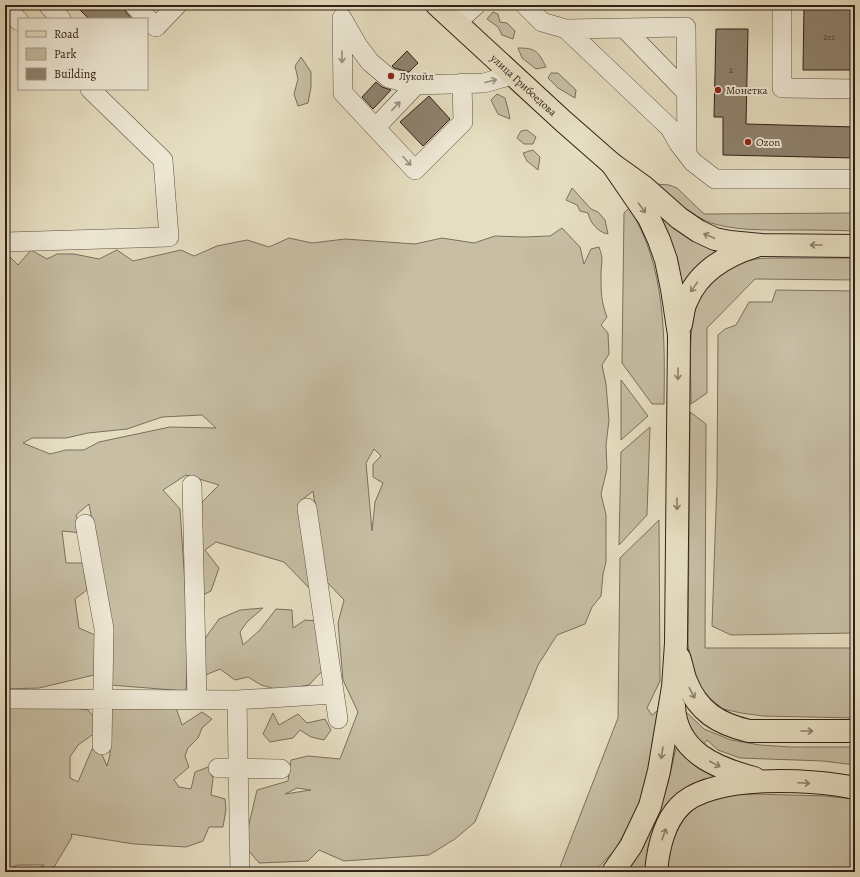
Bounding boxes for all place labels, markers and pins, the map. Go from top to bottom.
place label: Лукойл [399,69,434,84]
marker: Лукойл [386,71,396,81]
place label: Монетка [726,83,768,98]
marker: Монетка [713,85,723,95]
place label: Ozon [756,135,780,150]
marker: Ozon [743,137,753,147]

